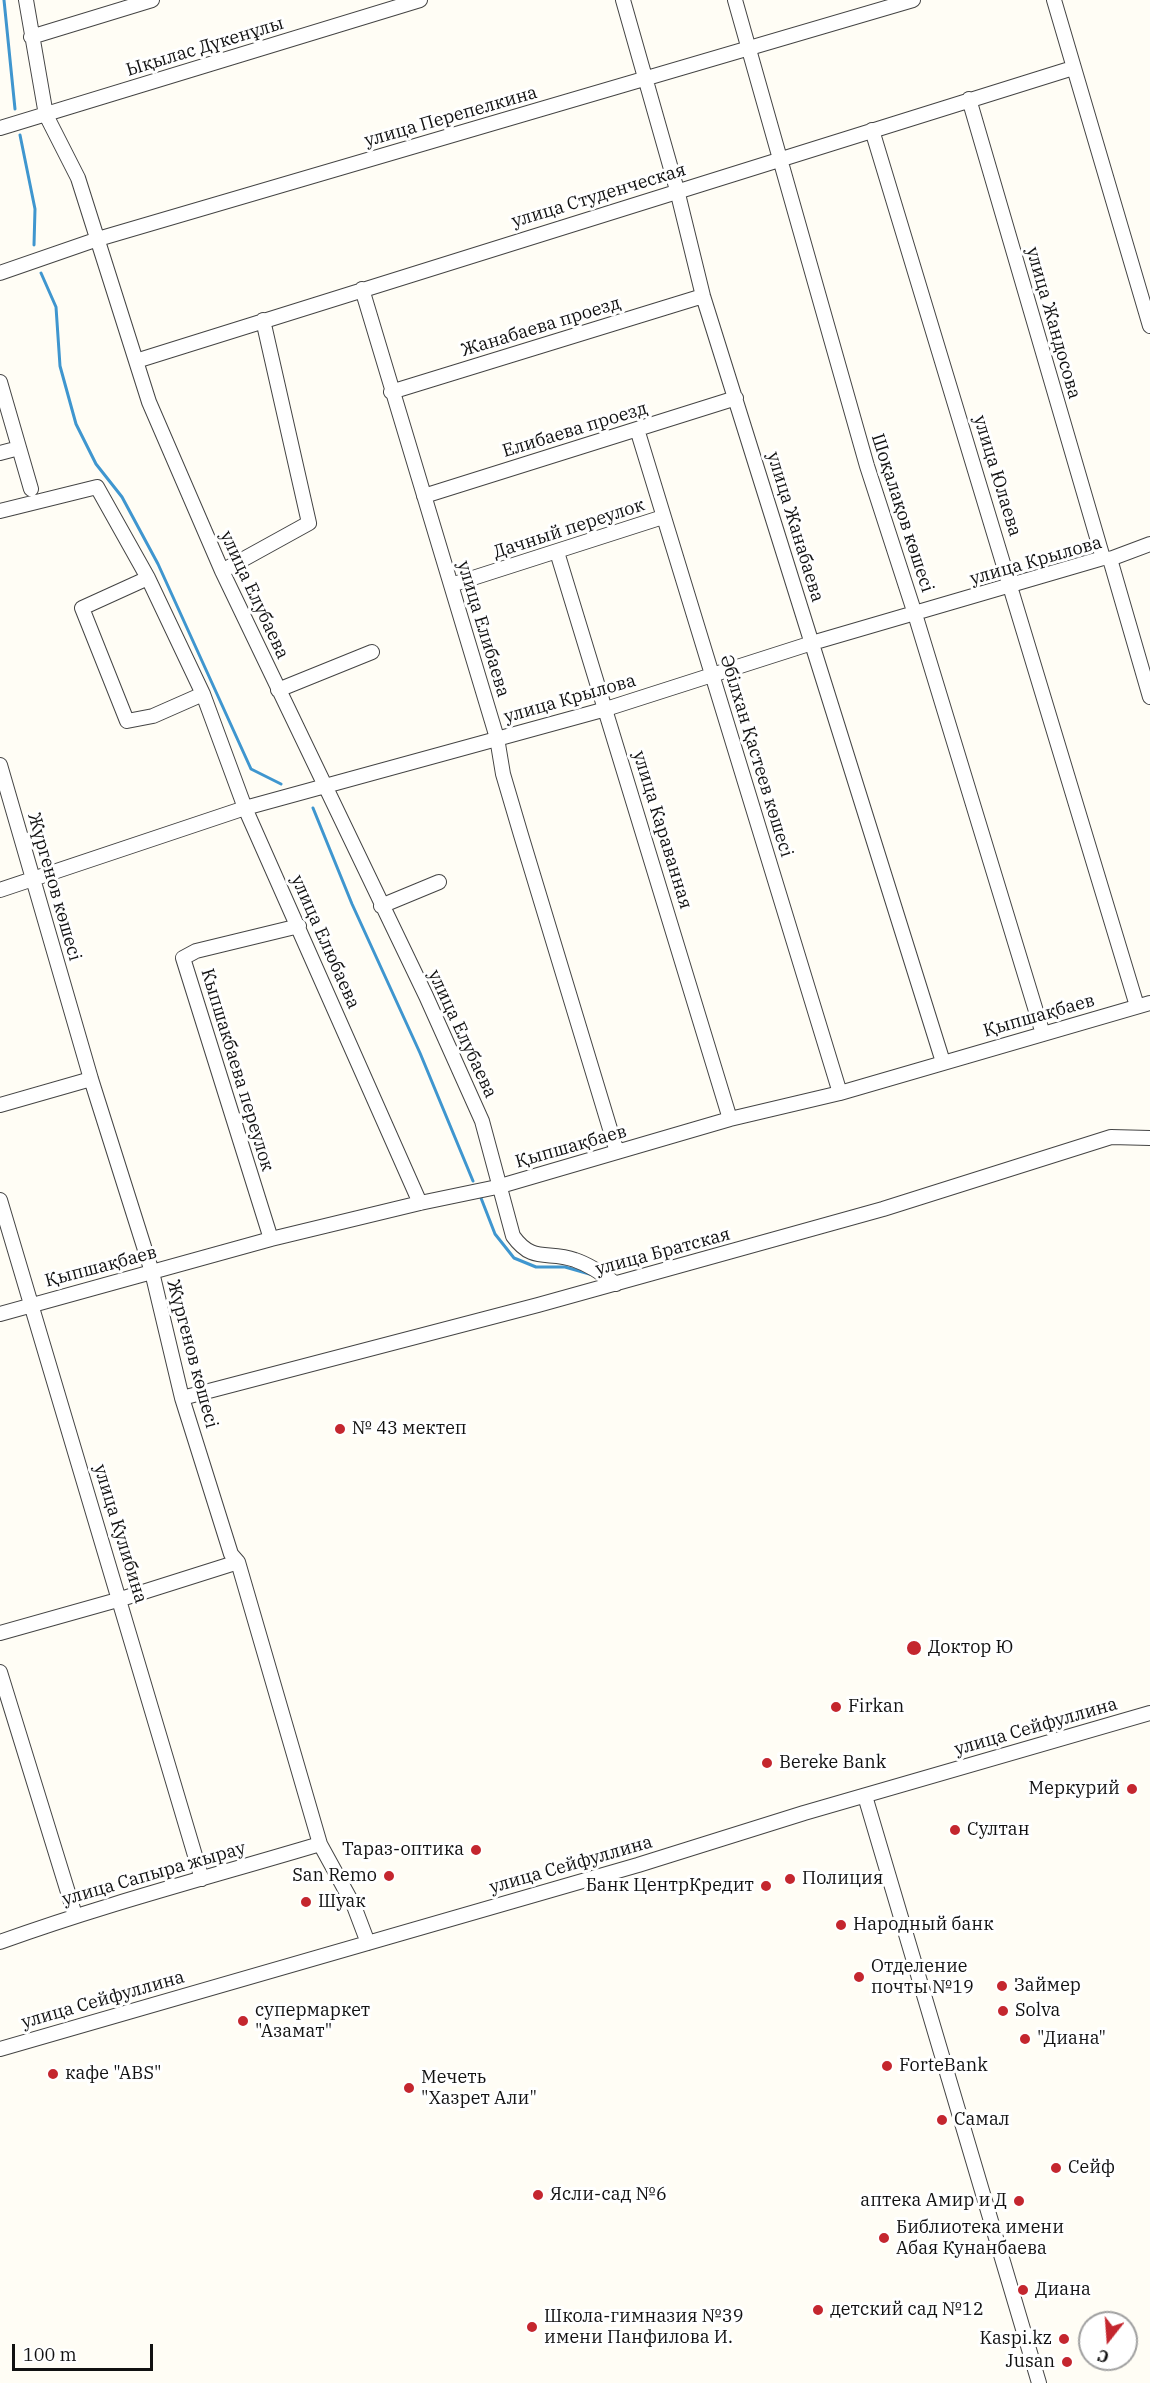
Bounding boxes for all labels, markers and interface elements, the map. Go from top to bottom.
street label: Ықылас Дүкенұлы [124,13,286,81]
street label: улица Перепелкина [362,82,540,152]
street label: улица Студенческая [509,159,689,233]
street label: улица Жандосова [1021,245,1085,401]
street label: Жанабаева проезд [459,292,623,362]
street label: Елибаева проезд [500,398,650,462]
street label: улица Юлаева [968,413,1026,539]
street label: Шоқалақов көшесі [866,431,938,595]
street label: улица Жанабаева [762,449,828,605]
street label: Дачный переулок [491,494,647,564]
street label: улица Елубаева [215,527,293,663]
street label: улица Крылова [968,532,1104,590]
street label: улица Елибаева [452,558,514,700]
street label: Әбілхан Қастеев көшесі [715,652,797,860]
street label: улица Крылова [502,670,638,728]
street label: улица Караванная [628,748,696,912]
street label: Жүргенов көшесі [23,810,85,964]
street label: улица Елюбаева [286,872,364,1012]
street label: Кыпшакбаева переулок [196,966,278,1174]
street label: улица Елубаева [423,966,501,1102]
street label: Қыпшақбаев [981,990,1097,1042]
street label: Қыпшақбаев [513,1121,629,1173]
street label: улица Братская [593,1224,733,1280]
street label: Қыпшақбаев [43,1242,159,1292]
street label: Жүргенов көшесі [162,1277,222,1431]
place label: № 43 мектеп [352,1418,467,1440]
marker: № 43 мектеп [333,1422,347,1436]
street label: улица Кулибина [89,1462,151,1606]
place label: Доктор Ю [928,1637,1013,1659]
marker: Доктор Ю [905,1639,923,1657]
street label: улица Сейфуллина [952,1693,1120,1761]
place label: Firkan [848,1696,904,1718]
marker: Firkan [829,1700,843,1714]
place label: Bereke Bank [779,1752,886,1774]
marker: Bereke Bank [760,1756,774,1770]
place label: Меркурий [1029,1778,1120,1800]
marker: Меркурий [1125,1782,1139,1796]
place label: Султан [967,1819,1030,1841]
marker: Султан [948,1823,962,1837]
street label: улица Сейфуллина [487,1831,655,1899]
street label: улица Сапыра жырау [60,1837,248,1911]
place label: Тараз-оптика [342,1839,464,1861]
marker: Тараз-оптика [469,1843,483,1857]
place label: San Remo [292,1865,377,1887]
place label: Полиция [802,1868,883,1890]
marker: San Remo [382,1869,396,1883]
marker: Полиция [783,1872,797,1886]
place label: Банк ЦентрКредит [586,1875,754,1897]
marker: Банк ЦентрКредит [759,1879,773,1893]
place label: Шуак [318,1891,366,1913]
marker: Шуак [299,1895,313,1909]
place label: Народный банк [853,1914,994,1936]
marker: Народный банк [834,1918,848,1932]
place label: Отделение почты №19 [871,1956,974,1998]
street label: улица Сейфуллина [19,1966,187,2034]
marker: Отделение почты №19 [852,1970,866,1984]
place label: Займер [1014,1975,1081,1997]
marker: Займер [995,1979,1009,1993]
place label: супермаркет "Азамат" [255,2000,370,2042]
place label: Solva [1015,2000,1060,2022]
marker: Solva [996,2004,1010,2018]
marker: супермаркет "Азамат" [236,2014,250,2028]
place label: "Диана" [1037,2028,1106,2050]
marker: "Диана" [1018,2032,1032,2046]
place label: ForteBank [899,2055,988,2077]
marker: ForteBank [880,2059,894,2073]
place label: кафе "ABS" [65,2063,161,2085]
marker: кафе "ABS" [46,2067,60,2081]
place label: Мечеть "Хазрет Али" [421,2067,537,2110]
marker: Мечеть "Хазрет Али" [402,2081,416,2095]
place label: Самал [954,2109,1010,2131]
marker: Самал [935,2113,949,2127]
place label: Сейф [1068,2157,1115,2179]
marker: Сейф [1049,2161,1063,2175]
place label: Ясли-сад №6 [550,2184,667,2206]
marker: Ясли-сад №6 [531,2188,545,2202]
place label: аптека Амир и Д [860,2190,1007,2212]
marker: аптека Амир и Д [1012,2194,1026,2208]
place label: Библиотека имени Абая Кунанбаева [896,2217,1064,2260]
marker: Библиотека имени Абая Кунанбаева [877,2231,891,2245]
place label: Диана [1035,2279,1091,2301]
marker: Диана [1016,2283,1030,2297]
place label: детский сад №12 [830,2299,984,2321]
marker: детский сад №12 [811,2303,825,2317]
place label: Школа-гимназия №39 имени Панфилова И. [544,2306,743,2348]
north arrow [1078,2311,1138,2371]
marker: Школа-гимназия №39 имени Панфилова И. [525,2320,539,2334]
place label: Kaspi.kz [980,2328,1052,2350]
scale bar [15,2332,156,2370]
marker: Kaspi.kz [1057,2332,1071,2346]
text: 100 m [23,2343,77,2366]
text: С [1095,2345,1111,2367]
place label: Jusan [1006,2351,1055,2373]
marker: Jusan [1060,2355,1074,2369]

